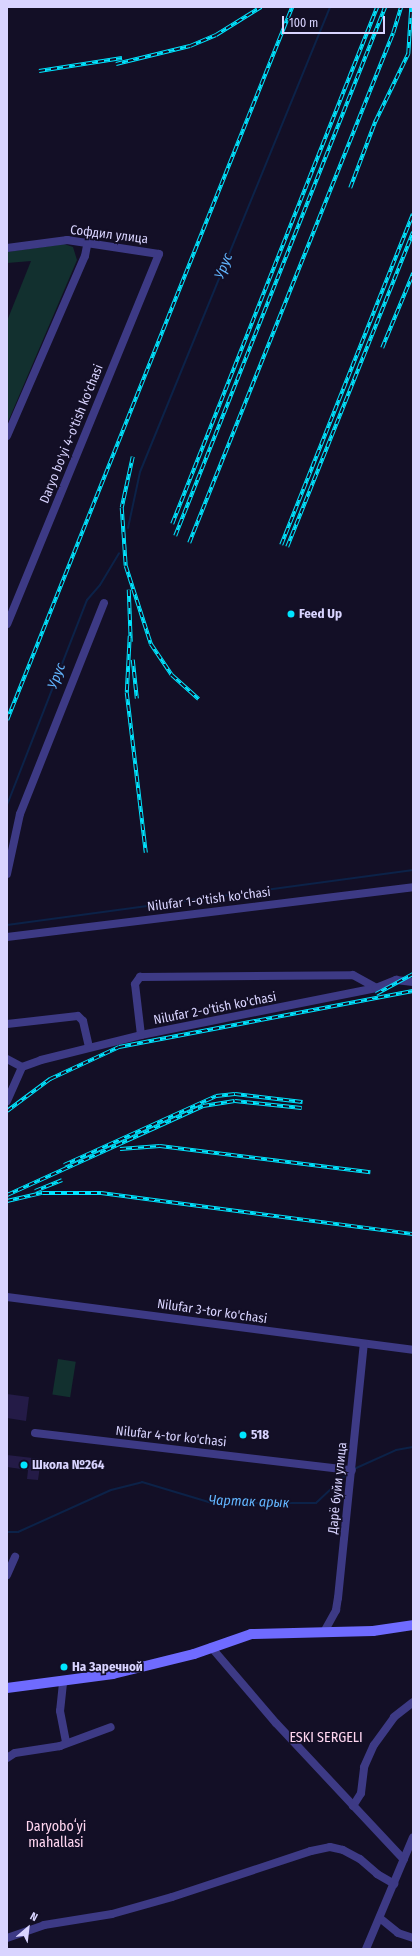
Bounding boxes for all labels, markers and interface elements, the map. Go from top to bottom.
scale bar [284,8,387,34]
text: 100 m [289,16,318,30]
street label: Софдил улица [69,222,149,248]
water label: Урус [211,251,237,281]
street label: Daryo bo'yi 4-o'tish ko'chasi [37,362,107,506]
place label: Feed Up [299,606,342,622]
marker: Feed Up [286,609,296,619]
water label: Урус [44,661,70,691]
street label: Nilufar 1-o'tish ko'chasi [146,885,272,915]
street label: Nilufar 2-o'tish ko'chasi [152,989,278,1029]
street label: Nilufar 3-tor ko'chasi [156,1297,268,1327]
street label: Nilufar 4-tor ko'chasi [115,1423,227,1451]
place label: 518 [251,1427,269,1443]
marker: 518 [238,1430,248,1440]
street label: Дарё буйи улица [325,1441,351,1535]
place label: Школа №264 [32,1457,105,1473]
marker: Школа №264 [19,1460,29,1470]
water label: Чартак арык [208,1492,290,1512]
place label: На Заречной [72,1659,143,1675]
marker: На Заречной [59,1662,69,1672]
district label: ESKI SERGELI [283,1730,369,1746]
district label: Daryoboʻyi mahallasi [24,1819,88,1852]
north arrow [8,1908,48,1948]
text: N [28,1910,40,1924]

